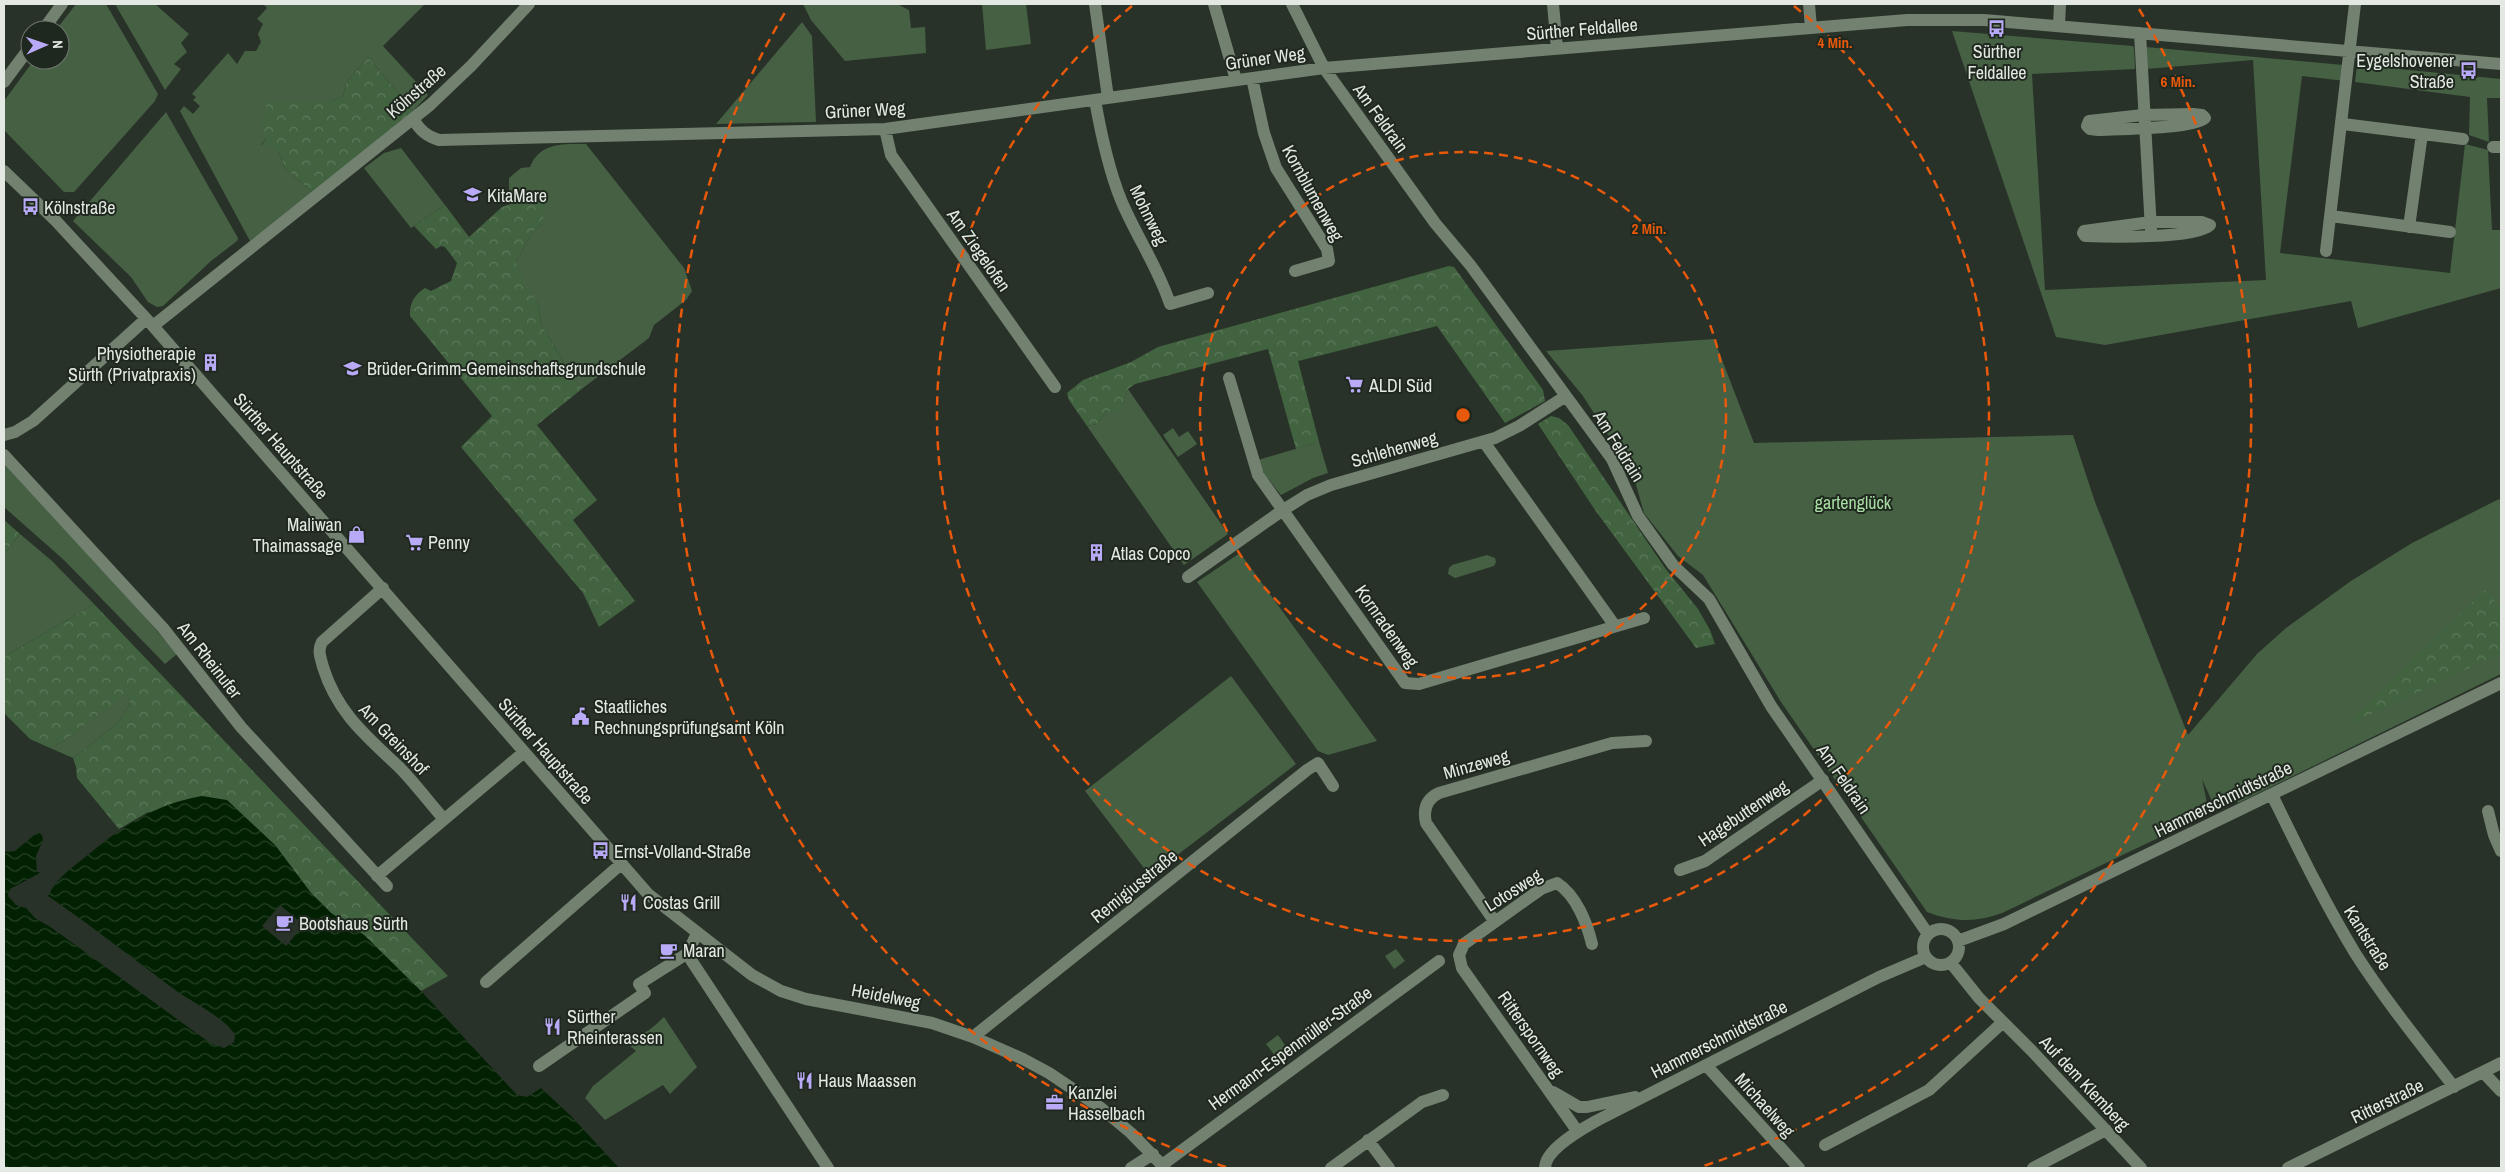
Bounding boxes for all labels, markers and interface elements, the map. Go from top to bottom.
street label: Sürther Feldallee [1525,12,1639,46]
bus stop icon: Sürther Feldallee [1987,18,2007,38]
north arrow [20,20,70,70]
text: 4 Min. [1818,32,1852,53]
place label: Sürther Feldallee [1967,39,2027,85]
text: N [49,40,67,49]
street label: Grüner Weg [1224,40,1307,76]
place label: Eygelshovener Straße [2356,48,2454,94]
street label: Kölnstraße [381,58,451,124]
bus stop icon: Eygelshovener Straße [2458,60,2478,80]
text: 6 Min. [2161,71,2195,92]
street label: Am Feldrain [1347,78,1415,158]
street label: Grüner Weg [824,95,906,125]
street label: Kornblumenweg [1276,140,1350,246]
street label: Mohnweg [1124,181,1175,250]
place label: KitaMare [487,183,547,208]
school or university icon: KitaMare [463,185,483,205]
place label: Kölnstraße [44,195,115,220]
bus stop icon: Kölnstraße [20,197,40,217]
street label: Am Ziegelofen [941,203,1017,296]
text: 2 Min. [1632,218,1666,239]
place label: Physiotherapie Sürth (Privatpraxis) [68,341,196,387]
building icon: Physiotherapie Sürth (Privatpraxis) [200,353,220,373]
place label: Brüder-Grimm-Gemeinschaftsgrundschule [367,356,646,381]
school or university icon: Brüder-Grimm-Gemeinschaftsgrundschule [343,358,363,378]
place label: ALDI Süd [1368,373,1432,398]
supermarket icon: ALDI Süd [1345,375,1365,395]
street label: Sürther Hauptstraße [228,387,334,505]
street label: Am Feldrain [1587,405,1651,486]
centre of rings [1454,406,1472,424]
street label: Schlehenweg [1348,425,1441,473]
park label: gartenglück [1815,490,1892,515]
place label: Maliwan Thaimassage [253,512,342,558]
shop icon: Maliwan Thaimassage [346,524,366,544]
place label: Penny [428,530,470,555]
supermarket icon: Penny [404,532,424,552]
place label: Atlas Copco [1110,541,1191,566]
building icon: Atlas Copco [1087,543,1107,563]
street label: Kornradenweg [1349,580,1425,673]
street label: Am Rheinufer [172,616,248,704]
street label: Sürther Hauptstraße [493,692,599,810]
place label: Staatliches Rechnungsprüfungsamt Köln [594,694,784,740]
street label: Am Greinshof [353,697,435,781]
public building icon: Staatliches Rechnungsprüfungsamt Köln [570,706,590,726]
street label: Am Feldrain [1810,738,1877,819]
street label: Minzeweg [1440,742,1513,785]
street label: Hammerschmidtstraße [2150,755,2296,843]
street label: Hagebuttenweg [1693,773,1793,852]
place label: Ernst-Volland-Straße [614,839,751,864]
bus stop icon: Ernst-Volland-Straße [590,841,610,861]
street label: Remigiusstraße [1085,843,1183,929]
street label: Lotosweg [1480,862,1547,917]
place label: Costas Grill [643,890,720,915]
restaurant icon: Costas Grill [619,892,639,912]
street label: Kantstraße [2338,901,2398,975]
place label: Bootshaus Sürth [299,911,408,936]
cafe icon: Bootshaus Sürth [275,913,295,933]
place label: Maran [683,938,725,963]
cafe icon: Maran [659,940,679,960]
street label: Heidelweg [849,977,923,1015]
street label: Hermann-Espenmüller-Straße [1203,980,1377,1116]
street label: Ritterspornweg [1492,986,1570,1083]
street label: Hammerschmidtstraße [1646,994,1792,1084]
place label: Sürther Rheinterassen [567,1004,663,1050]
restaurant icon: Sürther Rheinterassen [543,1016,563,1036]
street label: Auf dem Klemberg [2033,1029,2136,1137]
street label: Michaelweg [1729,1067,1801,1143]
place label: Haus Maassen [818,1068,916,1093]
restaurant icon: Haus Maassen [794,1070,814,1090]
street label: Ritterstraße [2347,1073,2427,1129]
place label: Kanzlei Hasselbach [1068,1080,1145,1126]
office icon: Kanzlei Hasselbach [1044,1092,1064,1112]

